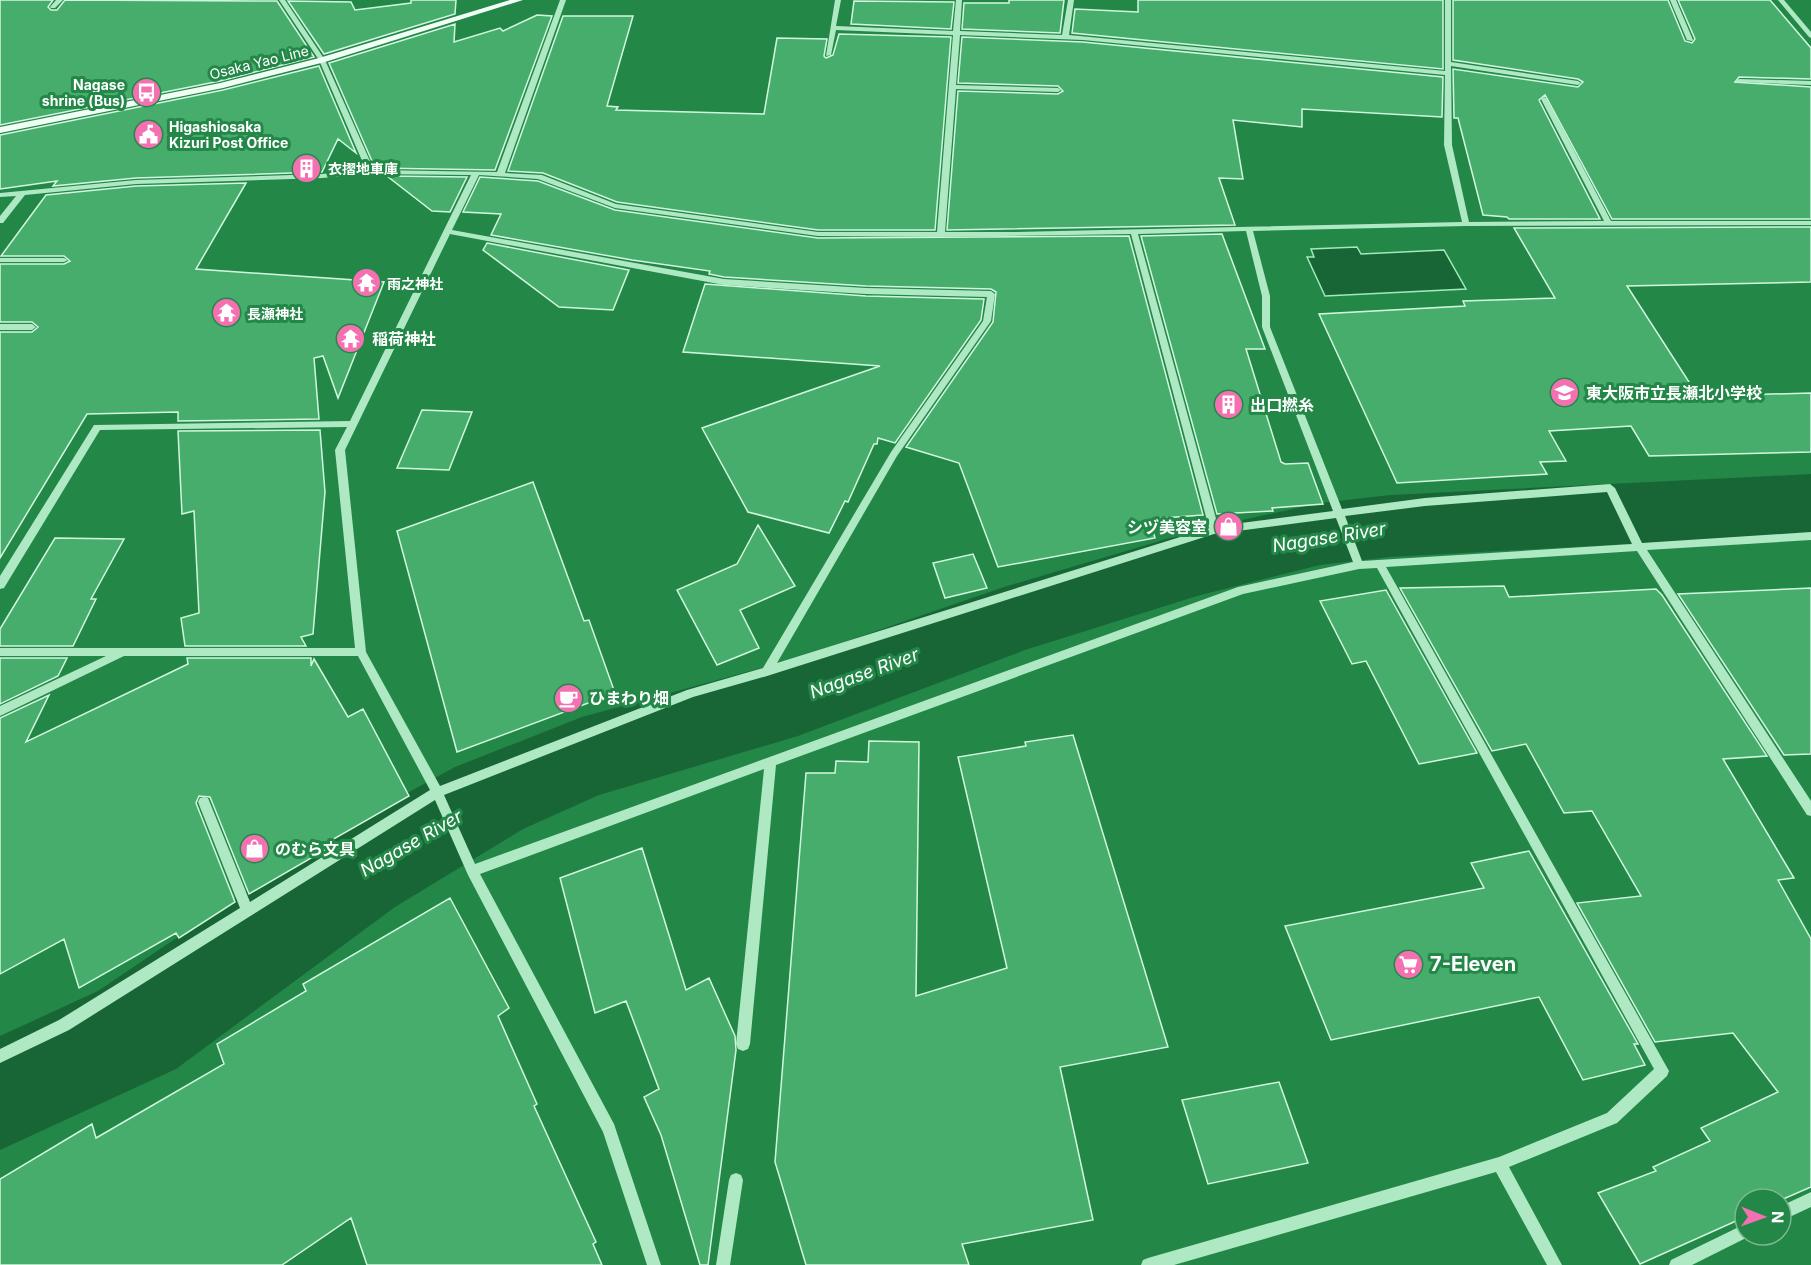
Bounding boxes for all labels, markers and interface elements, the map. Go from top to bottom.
street label: Osaka Yao Line [208,41,310,83]
place label: Nagase shrine (Bus) [42,76,125,109]
bus stop icon: Nagase shrine (Bus) [130,76,162,108]
public building icon: Higashiosaka Kizuri Post Office [132,118,164,150]
place label: Higashiosaka Kizuri Post Office [169,118,288,151]
building icon: 衣摺地車庫 [291,152,323,184]
place label: 衣摺地車庫 [328,160,398,177]
temple icon: 雨之神社 [350,267,382,299]
place label: 雨之神社 [387,275,443,292]
temple icon: 長瀬神社 [210,297,242,329]
place label: 長瀬神社 [247,305,303,322]
temple icon: 稲荷神社 [335,323,367,355]
place label: 稲荷神社 [372,329,436,349]
school or university icon: 東大阪市立長瀬北小学校 [1549,377,1581,409]
place label: 東大阪市立長瀬北小学校 [1586,383,1762,403]
building icon: 出口撚糸 [1213,389,1245,421]
place label: 出口撚糸 [1250,395,1314,415]
shop icon: シヅ美容室 [1212,511,1244,543]
place label: シヅ美容室 [1127,517,1207,537]
water label: Nagase River [1271,517,1388,556]
water label: Nagase River [807,643,923,702]
cafe icon: ひまわり畑 [552,682,584,714]
place label: ひまわり畑 [589,688,669,708]
water label: Nagase River [356,805,467,881]
shop icon: のむら文具 [238,833,270,865]
place label: のむら文具 [275,839,355,859]
supermarket icon: 7-Eleven [1393,948,1425,980]
place label: 7-Eleven [1430,952,1516,976]
north arrow [1733,1187,1793,1247]
text: N [1768,1211,1788,1224]

